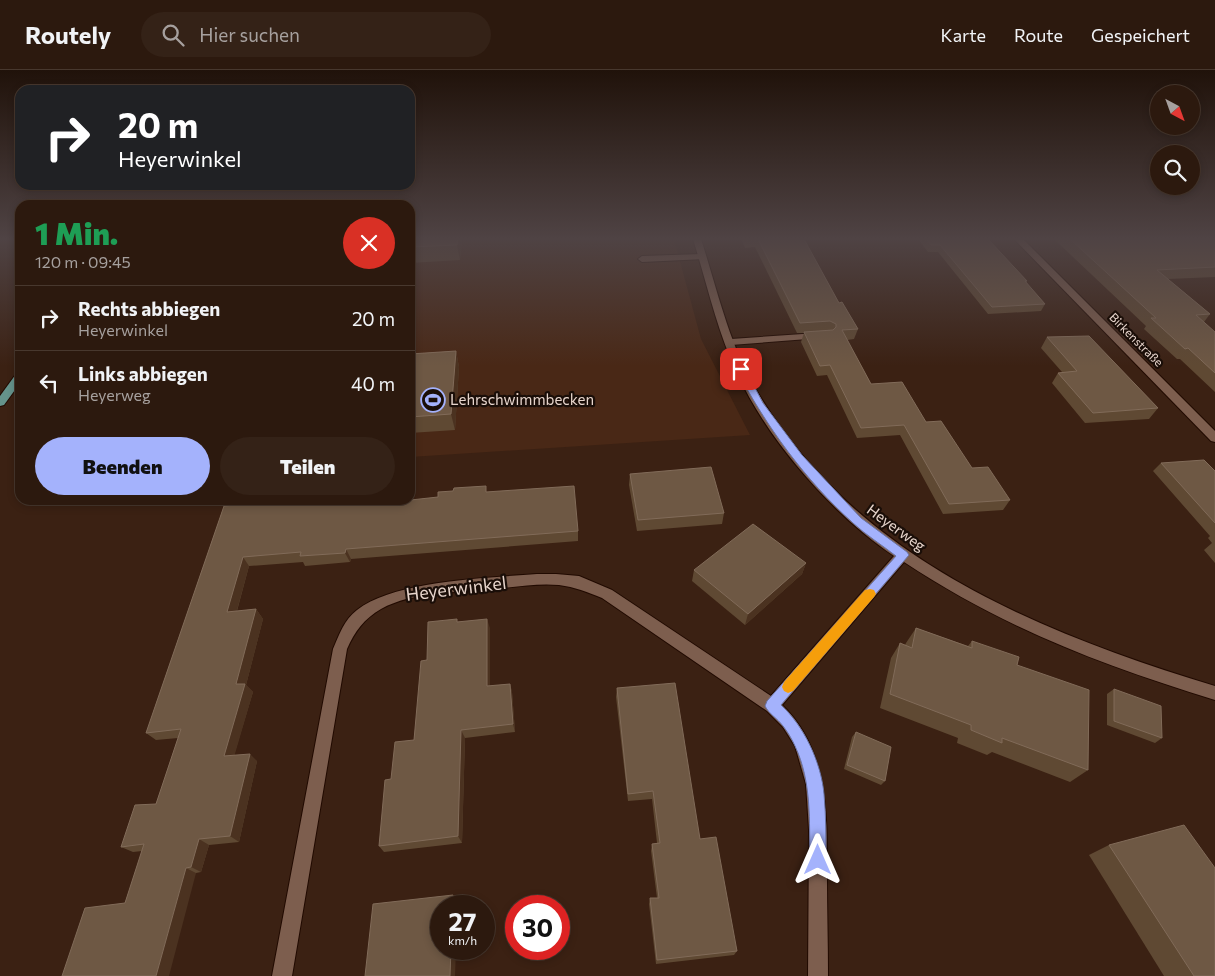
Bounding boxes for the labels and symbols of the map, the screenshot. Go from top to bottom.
north arrow [1150,85,1200,135]
street label: Birkenstraße [1107,310,1166,369]
pin [720,348,762,390]
sports icon: Lehrschwimmbecken [420,387,446,413]
place label: Lehrschwimmbecken [450,390,594,408]
street label: Heyerweg [864,500,929,555]
street label: Heyerwinkel [404,571,507,605]
position arrow [791,833,843,885]
speed limit sign: 30 [505,895,570,960]

